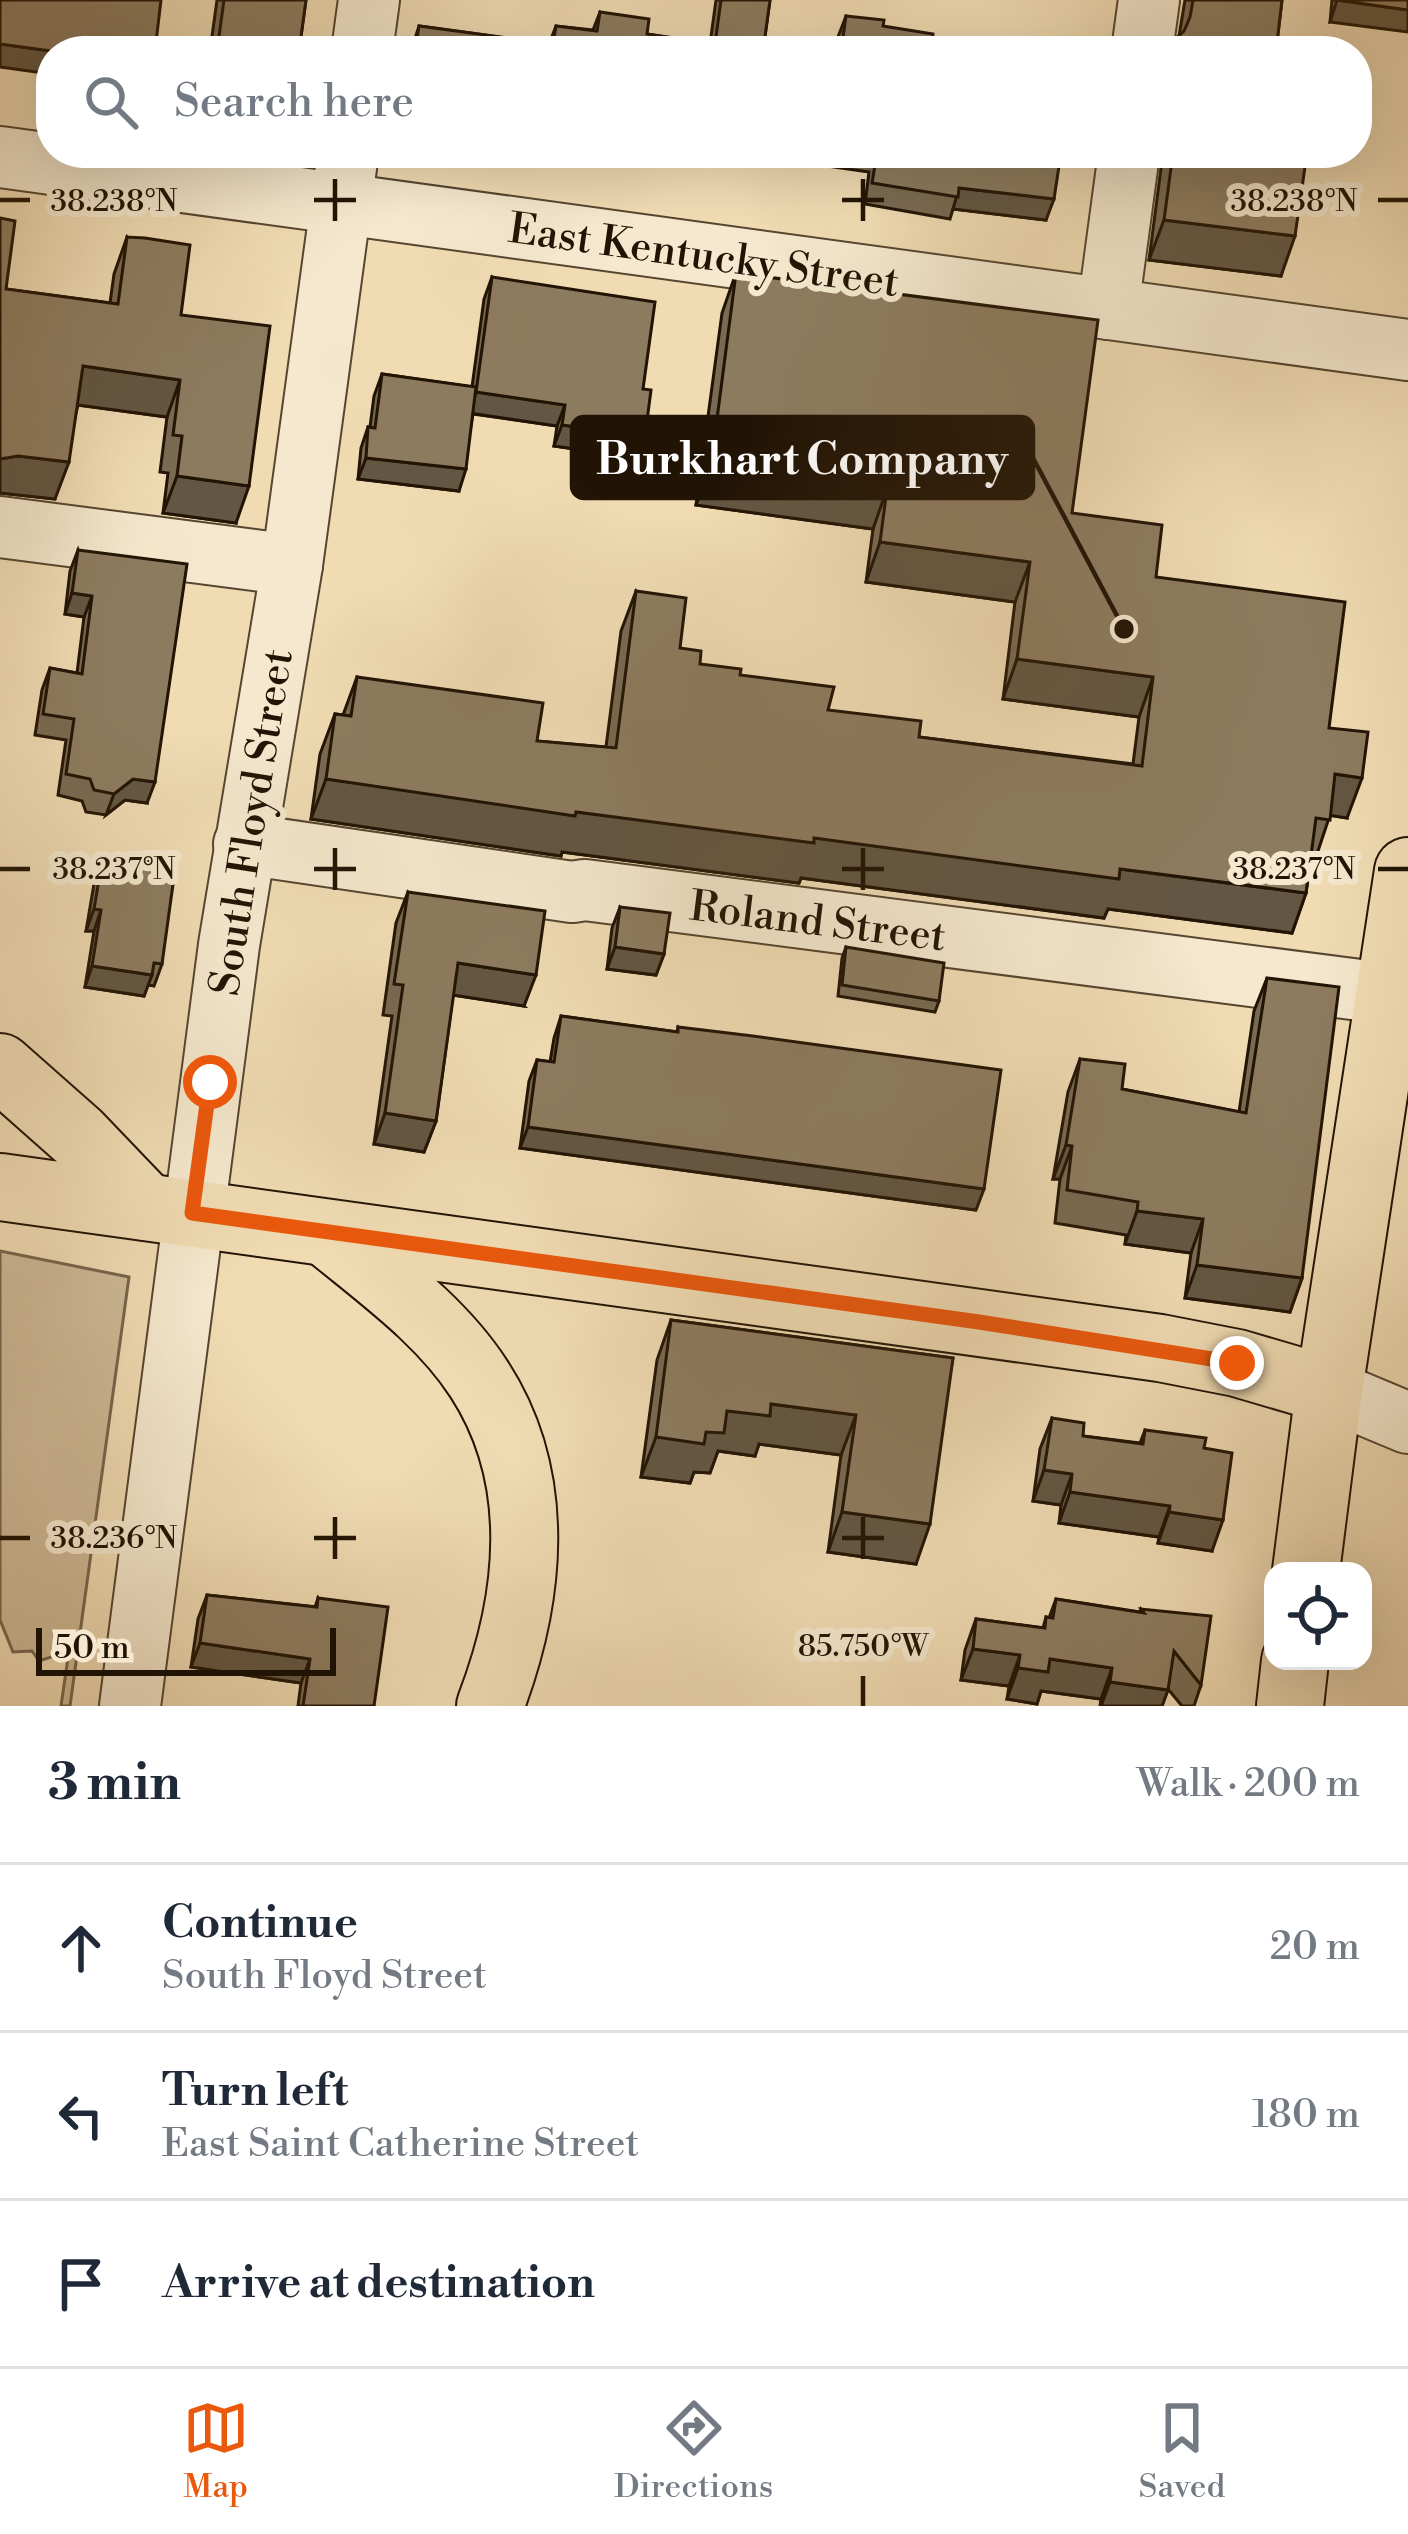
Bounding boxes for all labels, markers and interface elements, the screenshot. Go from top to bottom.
search box [36,36,1372,168]
icon: search [78,69,144,135]
text: Search here [174,74,414,131]
text: 38.238°N [51,183,178,221]
text: 38.238°N [1231,183,1358,221]
street label: East Kentucky Street [505,203,902,311]
callout: Burkhart Company [572,417,1033,498]
text: Burkhart Company [596,432,1009,489]
street label: South Floyd Street [199,645,307,999]
text: 38.237°N [52,851,176,889]
text: 38.237°N [1232,851,1356,889]
street label: Roland Street [687,880,949,964]
route start [183,1055,237,1109]
route end [1210,1336,1264,1390]
text: 38.236°N [51,1520,177,1558]
map controls [1264,1562,1372,1670]
button: locate [1264,1562,1372,1670]
scale bar [36,1622,336,1675]
text: 50 m [54,1628,130,1669]
text: 85.750°W [798,1628,929,1666]
text: 3 min [48,1752,181,1816]
text: Walk · 200 m [1137,1760,1360,1809]
text: Continue [162,1895,358,1952]
icon: ahead [48,1915,114,1981]
text: 20 m [1270,1923,1360,1972]
text: South Floyd Street [162,1952,487,2001]
text: Turn left [162,2063,348,2120]
icon: left [48,2083,114,2149]
text: 180 m [1252,2091,1360,2140]
text: East Saint Catherine Street [162,2120,639,2169]
icon: arrive [48,2251,114,2317]
text: Arrive at destination [162,2255,595,2312]
tab: Map [183,2395,249,2508]
tab: Directions [614,2395,773,2508]
tab: Saved [1139,2395,1225,2508]

